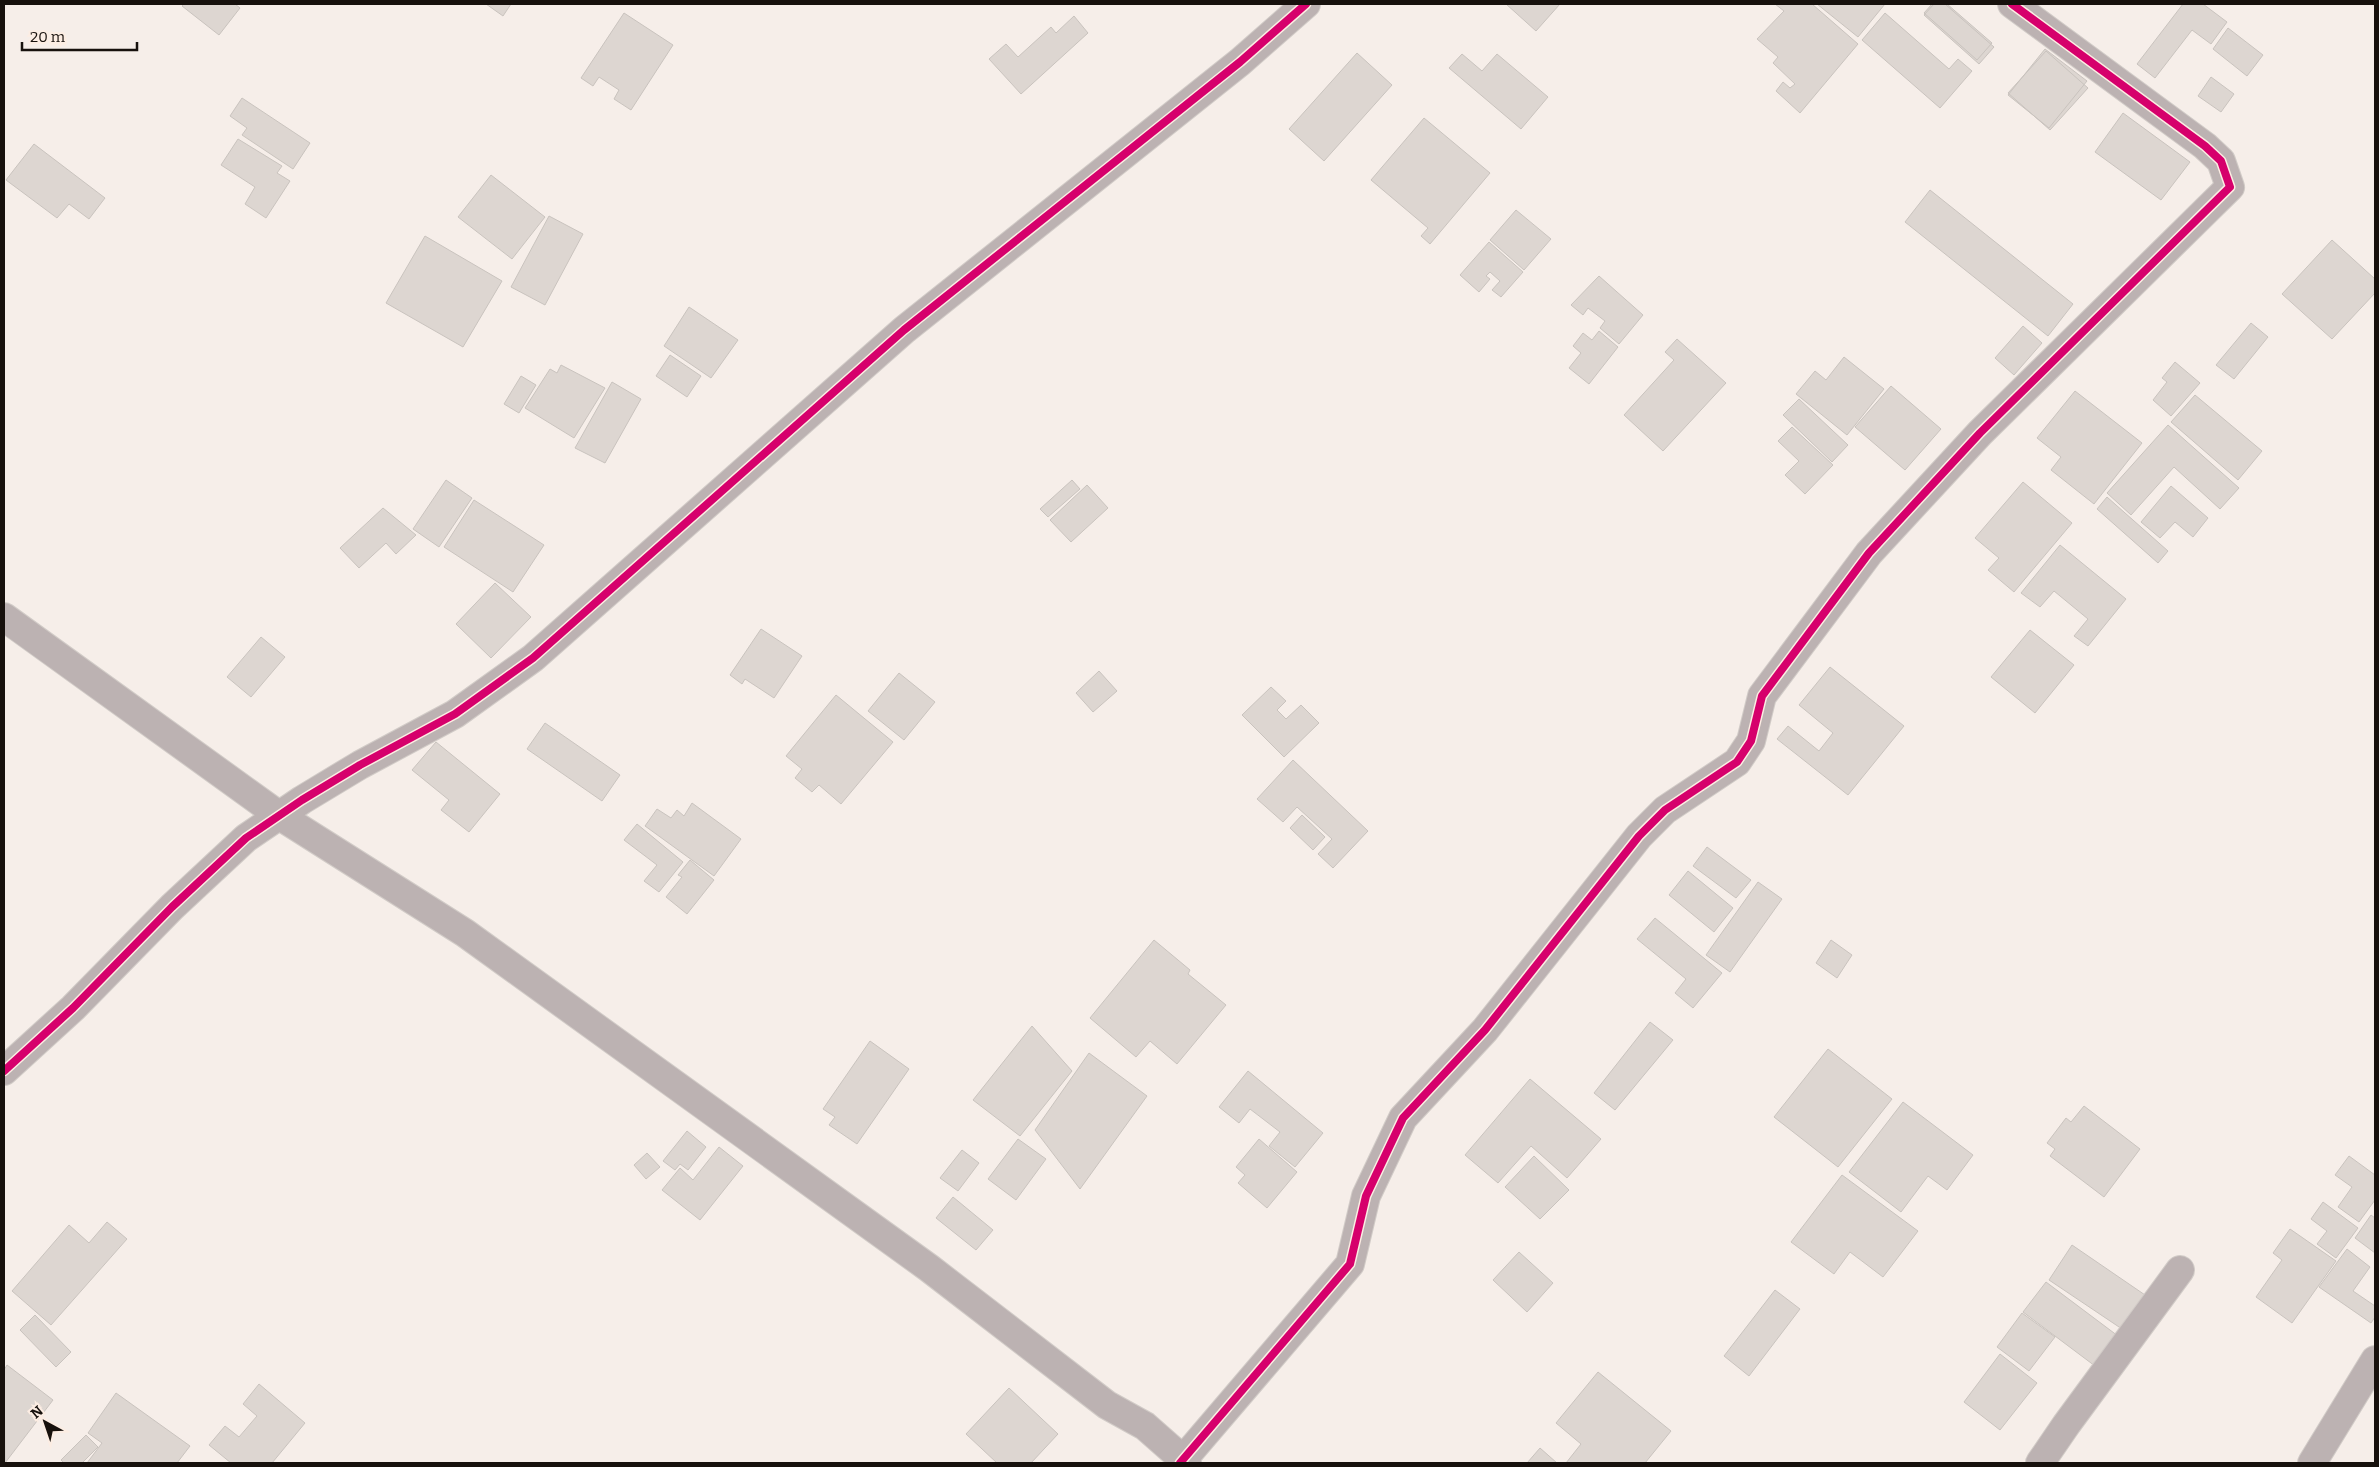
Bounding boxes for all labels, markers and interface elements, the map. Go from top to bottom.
scale bar [22,20,138,52]
text: 20 m [30,28,66,46]
north arrow [20,1397,70,1447]
text: N [27,1402,47,1422]

